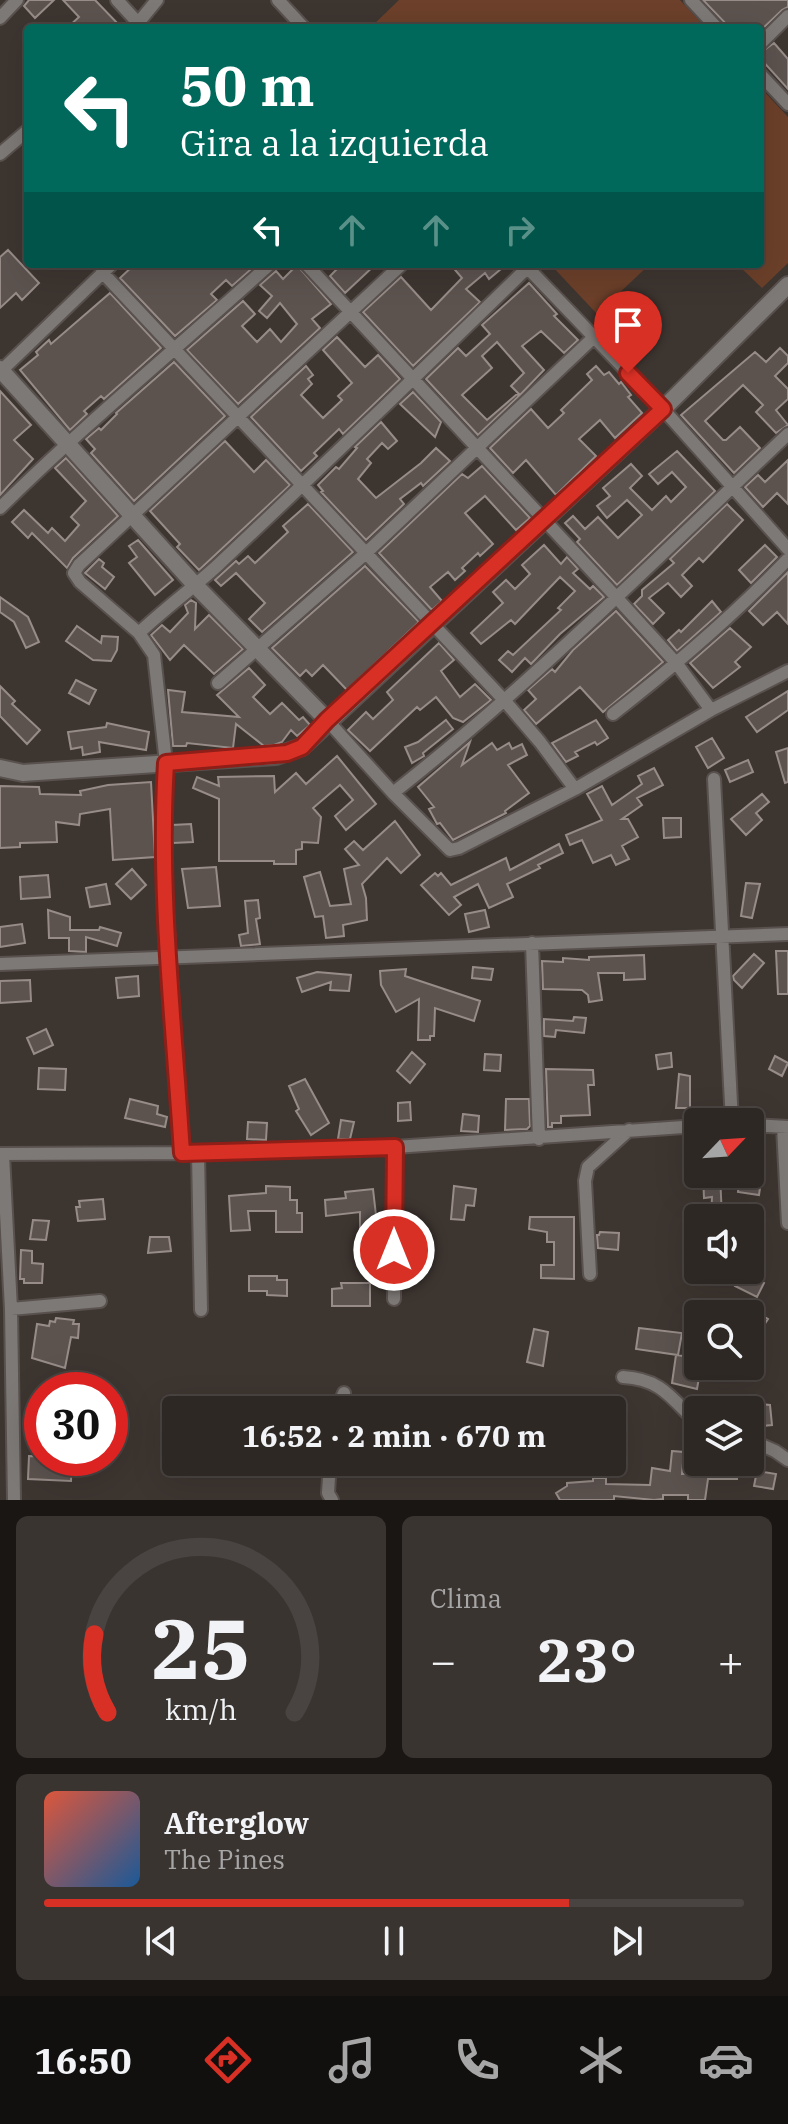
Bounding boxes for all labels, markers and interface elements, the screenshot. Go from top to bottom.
text: 50 m [180,49,315,121]
icon: left [48,56,152,160]
text: Gira a la izquierda [180,119,489,166]
icon: left [246,208,290,252]
icon: ahead [330,208,374,252]
icon: ahead [414,208,458,252]
icon: right [498,208,542,252]
pin [594,291,662,373]
icon: arrive [606,303,650,347]
north arrow [684,1108,764,1188]
map controls [684,1108,764,1476]
button: sound [684,1204,764,1284]
position arrow [352,1208,436,1292]
button: search [684,1300,764,1380]
speed limit sign: 30 [24,1372,128,1476]
button: layers [684,1396,764,1476]
text: 16:52 · 2 min · 670 m [242,1416,546,1455]
text: Clima [430,1581,502,1615]
text: 25 [151,1594,251,1702]
text: 23° [537,1620,637,1699]
text: − [430,1632,456,1689]
text: + [718,1632,744,1689]
text: km/h [165,1691,237,1728]
text: Afterglow [164,1803,309,1842]
text: The Pines [164,1842,285,1876]
icon: previous [139,1919,183,1963]
icon: pause [372,1919,416,1963]
icon: next [605,1919,649,1963]
icon: directions [200,2032,256,2088]
icon: music [324,2032,380,2088]
icon: phone [449,2032,505,2088]
icon: climate [573,2032,629,2088]
icon: car [698,2032,754,2088]
text: 16:50 [34,2037,132,2084]

